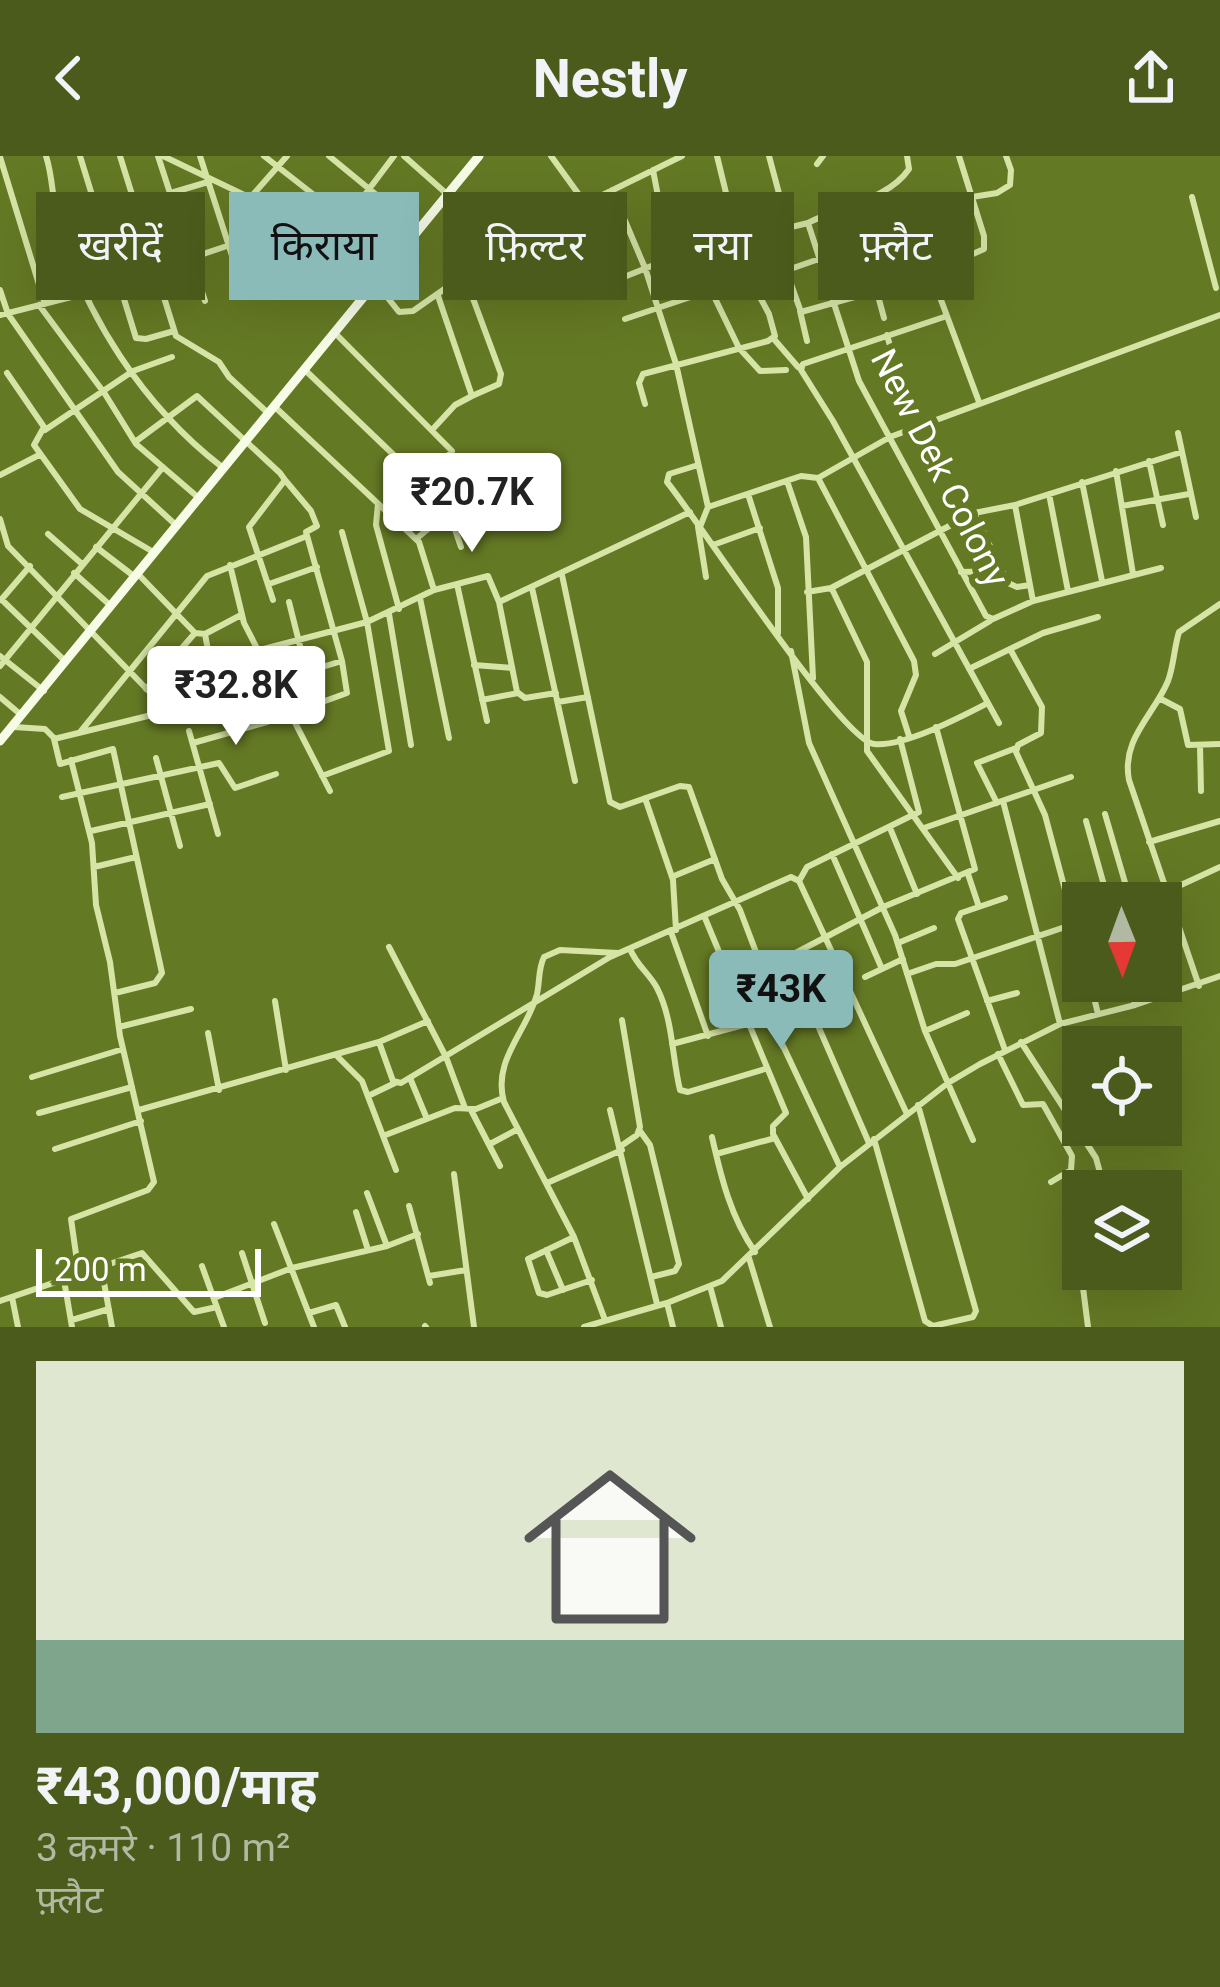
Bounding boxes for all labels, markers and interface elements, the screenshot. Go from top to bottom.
icon: back [36,45,102,111]
icon: share [1118,45,1184,111]
text: Nestly [533,47,687,110]
chip: खरीदें [36,192,205,300]
chip: किराया [229,192,419,300]
chip: फ़िल्टर [443,192,627,300]
chip: नया [651,192,794,300]
chip: फ़्लैट [818,192,974,300]
street label: New Dek Colony [862,342,1018,594]
pin: ₹20.7K [374,453,570,555]
text: ₹20.7K [410,469,534,515]
pin: ₹32.8K [138,646,334,748]
text: ₹32.8K [174,662,298,708]
north arrow [1062,882,1182,1002]
map controls [1062,882,1182,1290]
pin: ₹43K [710,950,852,1052]
text: ₹43K [736,966,826,1012]
button: locate [1062,1026,1182,1146]
button: layers [1062,1170,1182,1290]
scale bar [36,1243,261,1296]
text: 200 m [54,1250,147,1289]
icon: home [502,1439,718,1655]
text: ₹43,000/माह [36,1757,318,1816]
text: 3 कमरे · 110 m² [36,1825,290,1871]
text: फ़्लैट [36,1877,103,1923]

